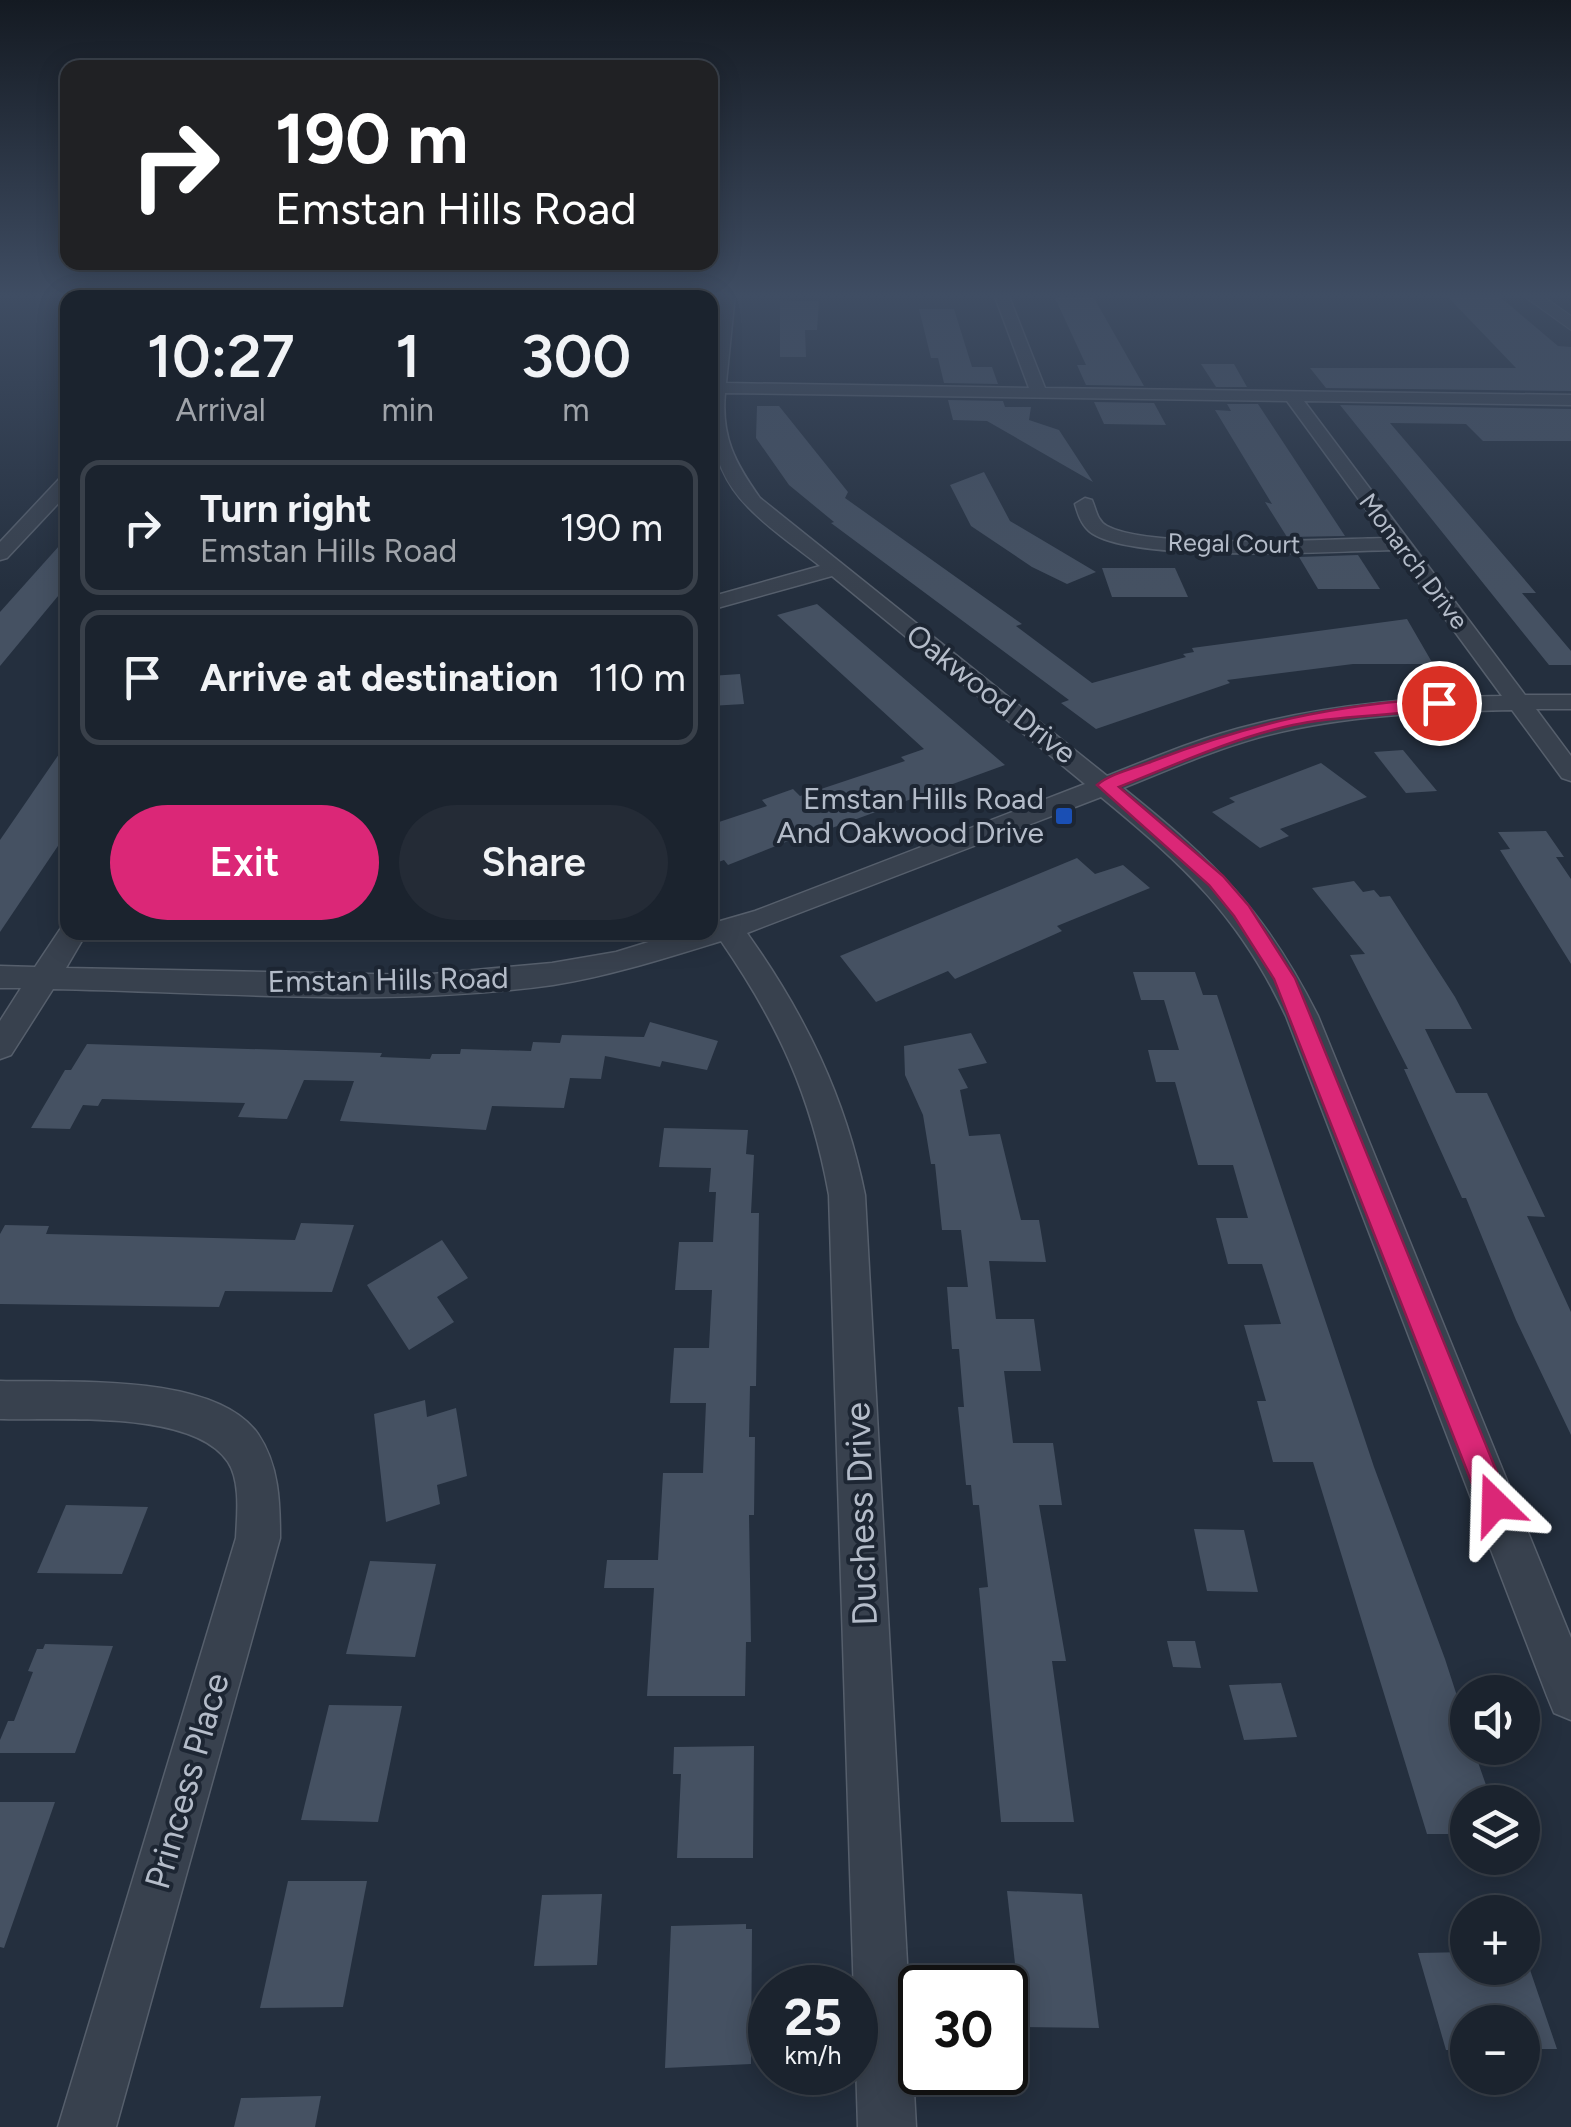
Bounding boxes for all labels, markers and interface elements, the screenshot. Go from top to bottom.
text: 190 m [275,96,468,181]
icon: right [110,100,240,230]
text: Emstan Hills Road [275,181,637,235]
text: 10:27 [147,320,295,392]
text: 1 [395,320,420,392]
text: 300 [521,320,631,392]
text: Arrival [176,391,266,429]
text: min [381,391,434,429]
text: m [562,391,590,429]
text: Turn right [200,486,372,532]
street label: Monarch Drive [1353,487,1475,635]
icon: right [115,500,170,555]
text: 190 m [560,505,663,551]
street label: Regal Court [1167,527,1301,559]
text: Emstan Hills Road [200,532,457,570]
street label: Oakwood Drive [899,616,1084,771]
icon: arrive [115,650,170,705]
text: Arrive at destination [200,655,558,701]
text: 110 m [588,655,686,701]
pin [1397,661,1482,746]
icon: arrive [1412,676,1467,731]
place label: Emstan Hills Road And Oakwood Drive [777,780,1044,851]
button: Exit [110,805,379,920]
button: Share [399,805,668,920]
marker: Emstan Hills Road And Oakwood Drive [1053,805,1075,827]
street label: Emstan Hills Road [267,959,509,1000]
street label: Duchess Drive [836,1402,886,1626]
position arrow [1443,1452,1547,1556]
street label: Princess Place [136,1668,238,1894]
map controls [1450,1675,1540,2095]
button: sound [1450,1675,1540,1765]
button: layers [1450,1785,1540,1875]
button: + [1450,1895,1540,1985]
speed limit sign: 30 [898,1965,1028,2095]
text: 25 [784,1987,842,2048]
button: − [1450,2005,1540,2095]
text: km/h [784,2040,842,2070]

